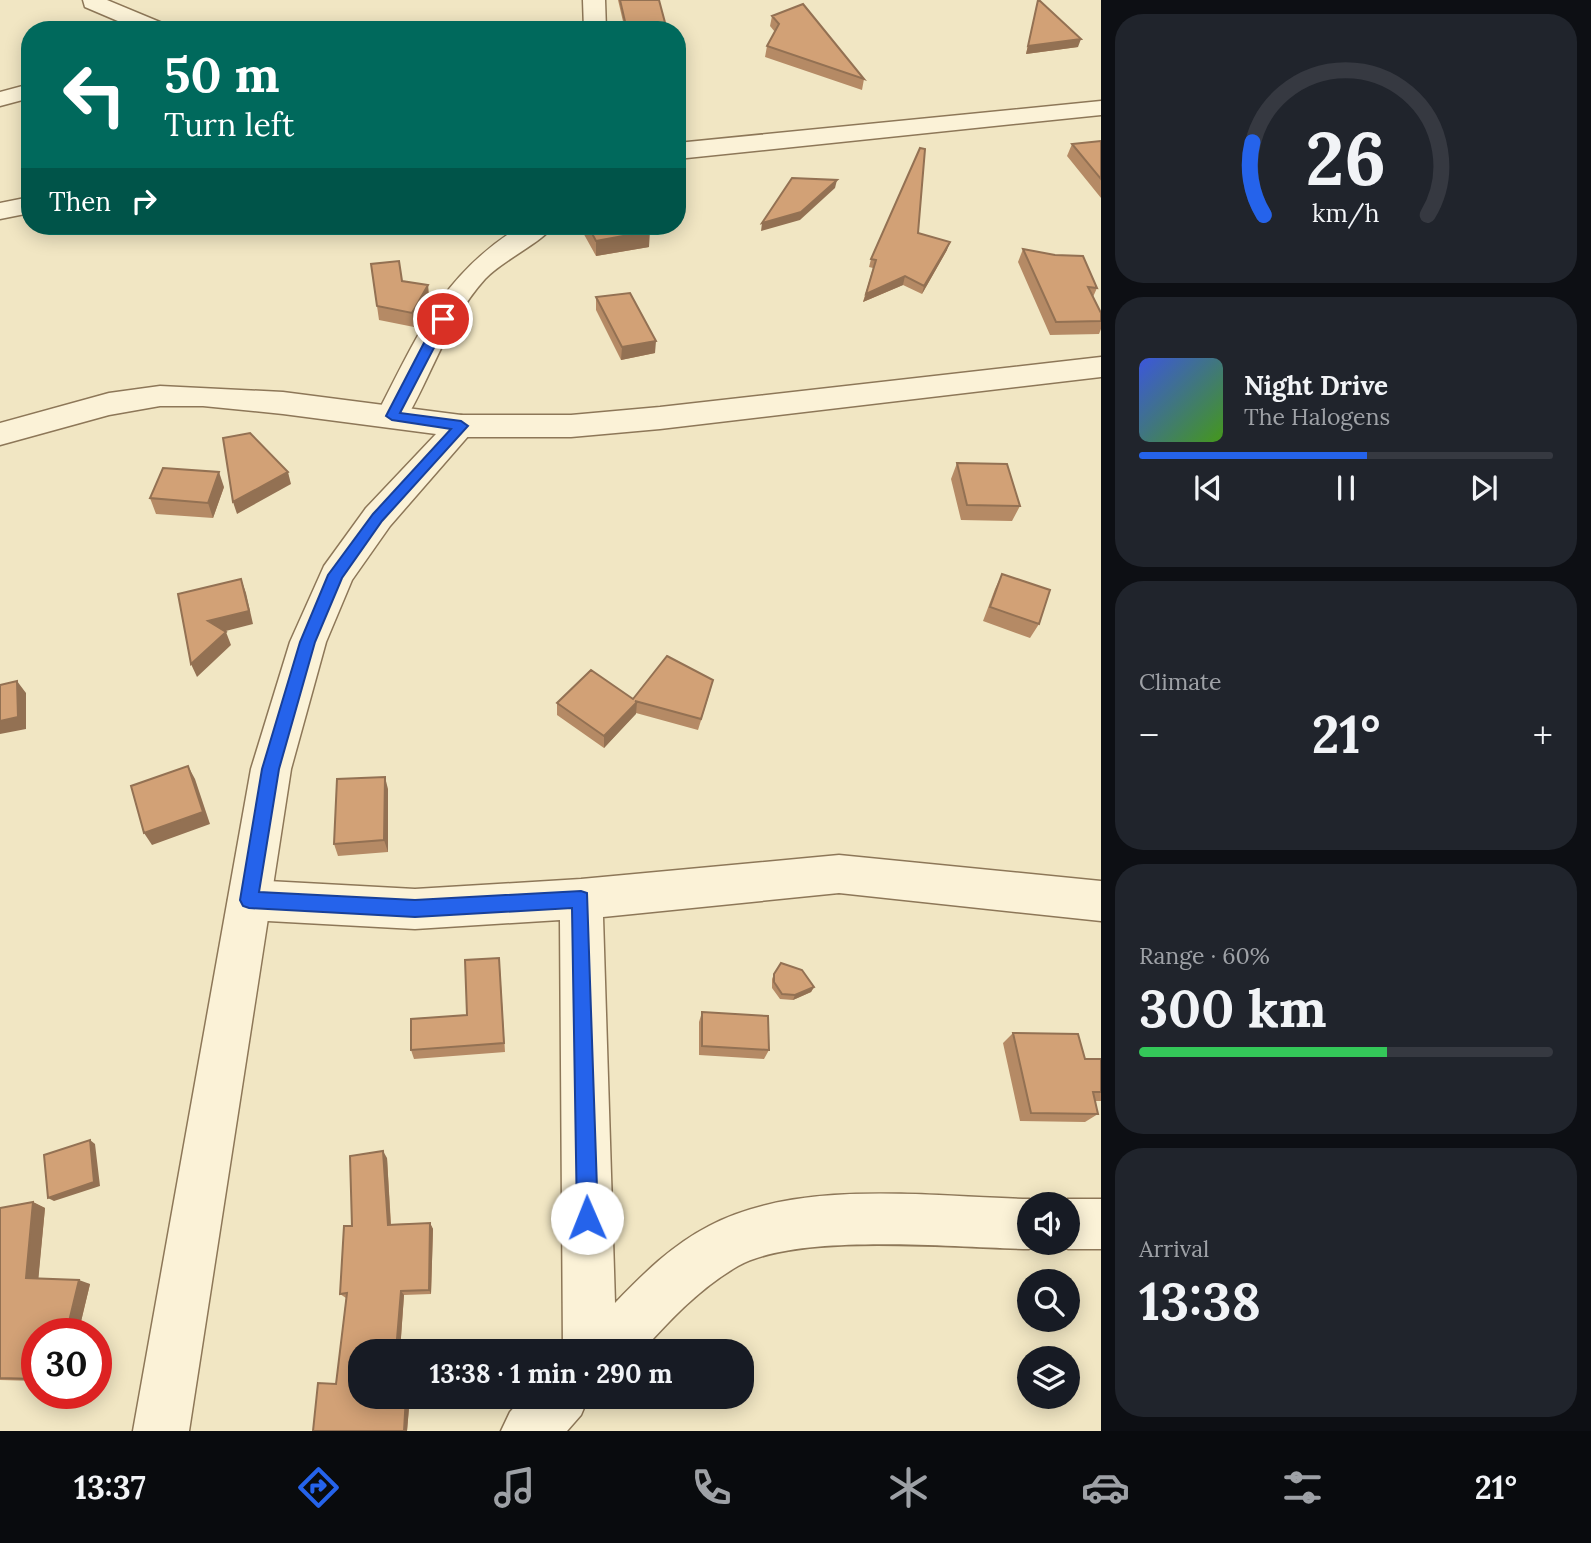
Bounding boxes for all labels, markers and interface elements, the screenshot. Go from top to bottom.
text: 50 m [164,43,280,105]
icon: left [49,49,140,140]
text: Turn left [164,104,294,145]
text: 26 [1306,112,1386,205]
icon: right [125,182,163,220]
text: Then [49,185,111,218]
text: km/h [1312,197,1380,229]
pin [413,289,473,349]
icon: arrive [424,300,462,338]
text: Night Drive [1244,369,1388,402]
text: The Halogens [1244,402,1390,431]
icon: previous [1189,469,1227,507]
icon: pause [1327,469,1365,507]
icon: next [1465,469,1503,507]
text: Climate [1139,667,1221,696]
text: 21° [1312,701,1380,767]
text: − [1139,711,1159,759]
text: + [1533,711,1553,759]
text: Range · 60% [1139,941,1270,970]
text: 300 km [1139,975,1327,1041]
position arrow [550,1181,624,1255]
map controls [1017,1192,1080,1409]
button: sound [1017,1192,1080,1255]
text: Arrival [1139,1234,1209,1263]
text: 13:38 [1139,1268,1261,1334]
button: search [1017,1269,1080,1332]
speed limit sign: 30 [21,1318,112,1409]
button: layers [1017,1346,1080,1409]
text: 13:38 · 1 min · 290 m [430,1357,672,1390]
icon: directions [294,1463,343,1512]
icon: music [490,1463,539,1512]
icon: phone [687,1463,736,1512]
icon: climate [884,1463,933,1512]
icon: car [1081,1463,1130,1512]
icon: filters [1278,1463,1327,1512]
text: 13:37 [74,1467,146,1508]
text: 21° [1475,1467,1517,1508]

